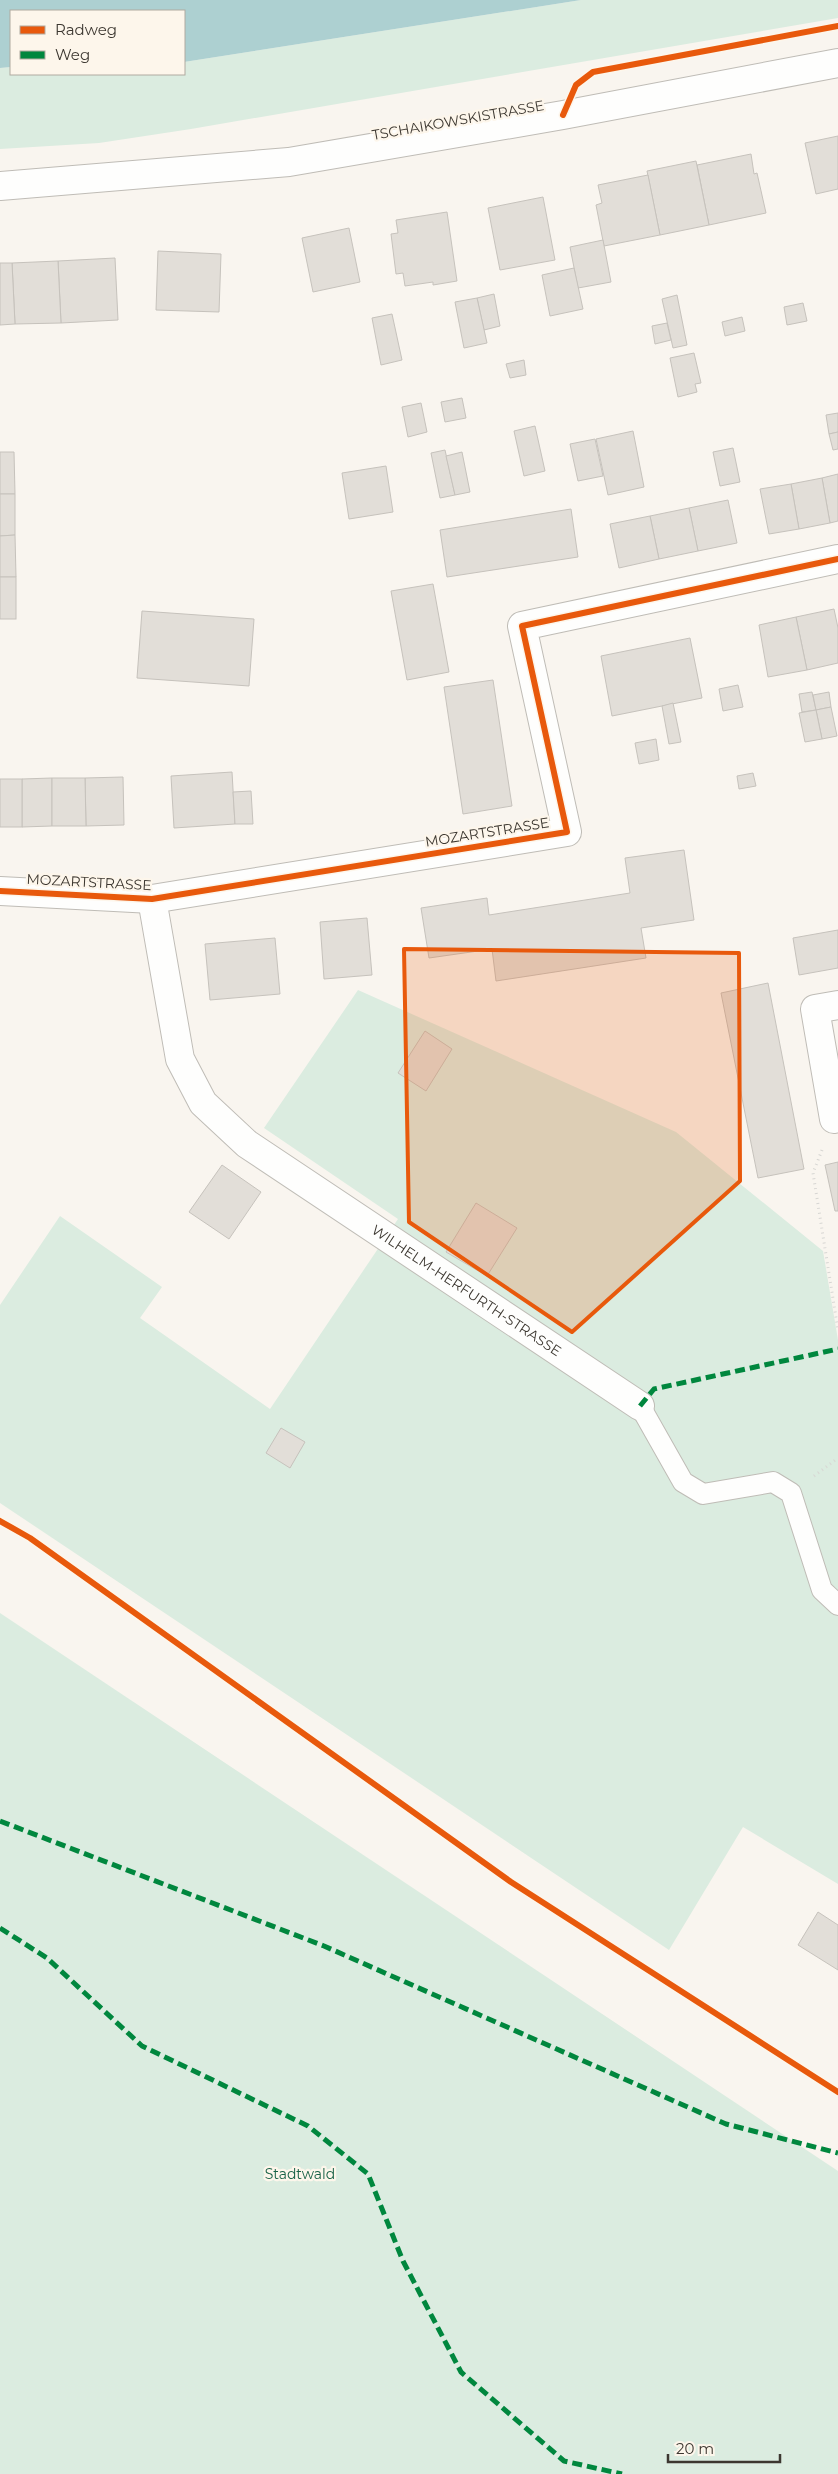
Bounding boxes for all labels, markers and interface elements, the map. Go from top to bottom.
legend [10,10,185,75]
text: Radweg [55,20,117,39]
text: Weg [55,45,90,64]
street label: TSCHAIKOWSKISTRASSE [371,96,545,144]
street label: MOZARTSTRASSE [424,813,550,851]
street label: MOZARTSTRASSE [26,870,152,894]
street label: WILHELM-HERFURTH-STRASSE [368,1221,565,1360]
park label: Stadtwald [265,2165,335,2183]
scale bar [668,2432,780,2464]
text: 20 m [676,2439,714,2458]

